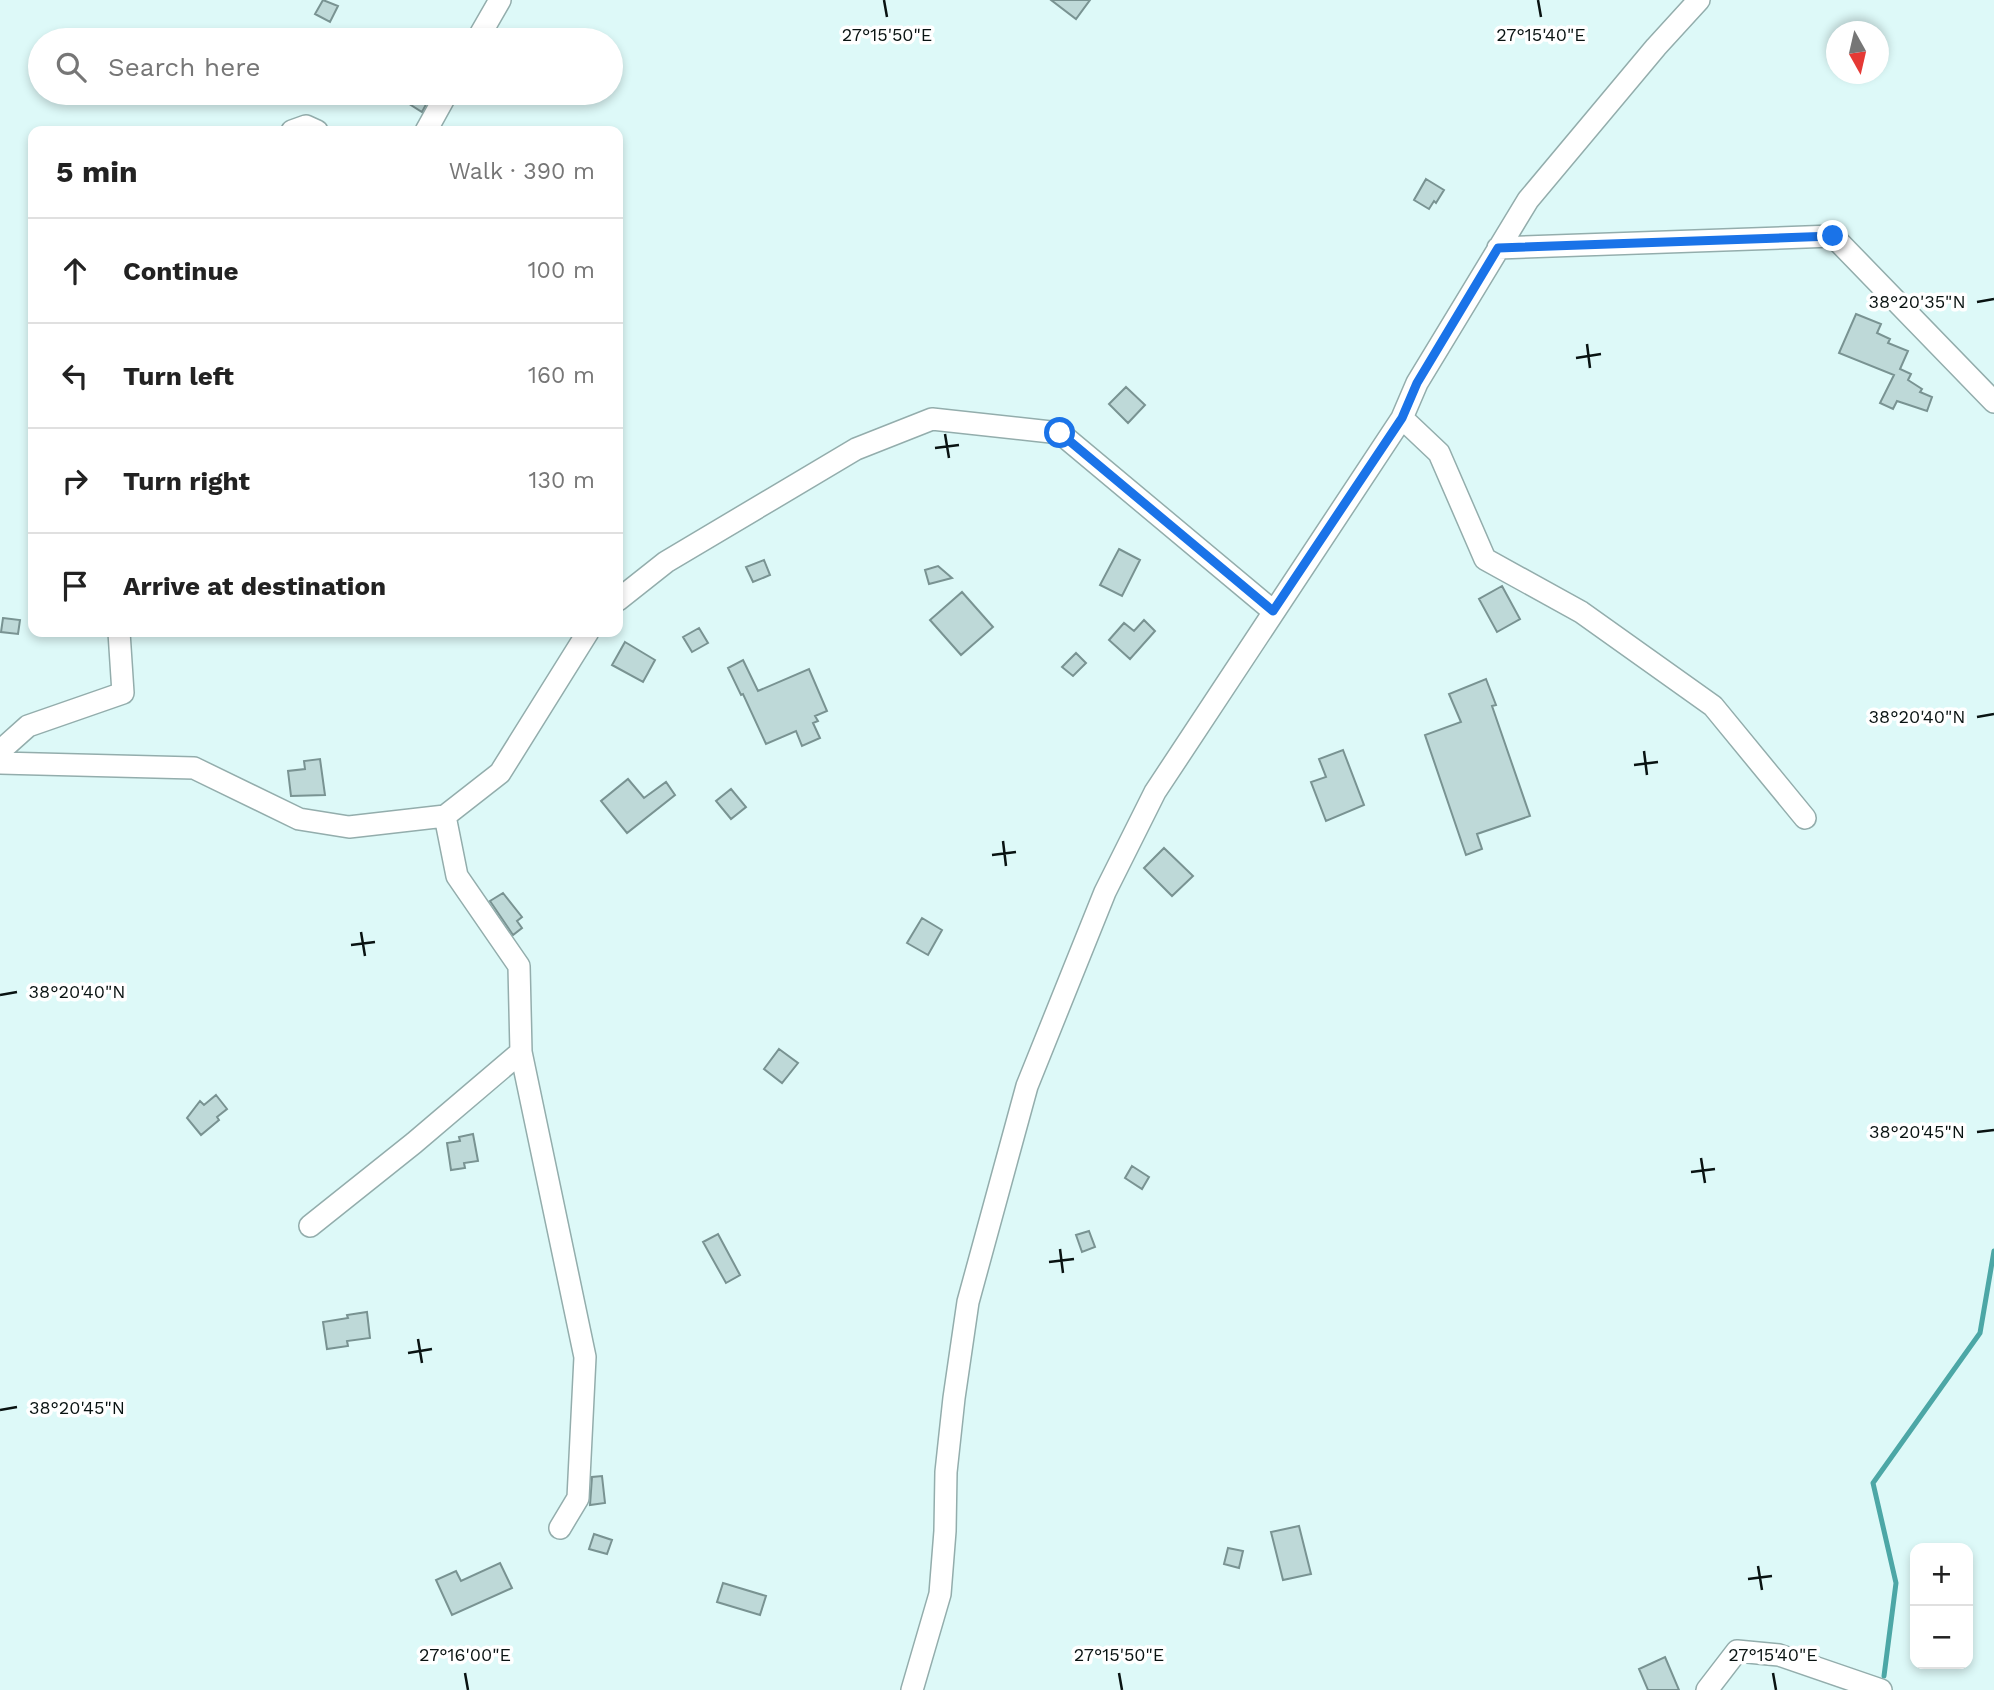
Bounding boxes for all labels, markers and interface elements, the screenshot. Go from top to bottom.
north arrow [1826,21,1889,84]
text: 27°15'50"E [842,24,932,45]
text: 27°15'40"E [1496,24,1586,45]
search box [28,28,623,105]
icon: search [52,48,90,86]
text: Search here [108,52,260,82]
text: 5 min [56,154,138,189]
text: Walk · 390 m [449,158,595,185]
route end [1817,220,1848,251]
icon: ahead [56,252,94,290]
text: Continue [123,256,239,286]
text: 100 m [528,257,595,284]
text: 38°20'35"N [1868,291,1966,312]
icon: left [56,357,94,395]
text: Turn left [123,361,234,391]
text: 160 m [528,362,595,389]
route start [1044,417,1075,448]
icon: right [56,462,94,500]
text: Turn right [123,466,250,496]
text: 130 m [529,467,595,494]
icon: arrive [56,567,94,605]
text: Arrive at destination [123,571,386,601]
text: 38°20'40"N [1869,706,1965,727]
text: 38°20'40"N [29,981,125,1002]
text: 38°20'45"N [1869,1121,1965,1142]
text: 38°20'45"N [29,1397,125,1418]
map controls [1910,1543,1973,1669]
button: + [1910,1543,1973,1606]
button: − [1910,1606,1973,1669]
text: 27°16'00"E [419,1644,511,1665]
text: 27°15'50"E [1074,1644,1164,1665]
text: 27°15'40"E [1728,1644,1818,1665]

